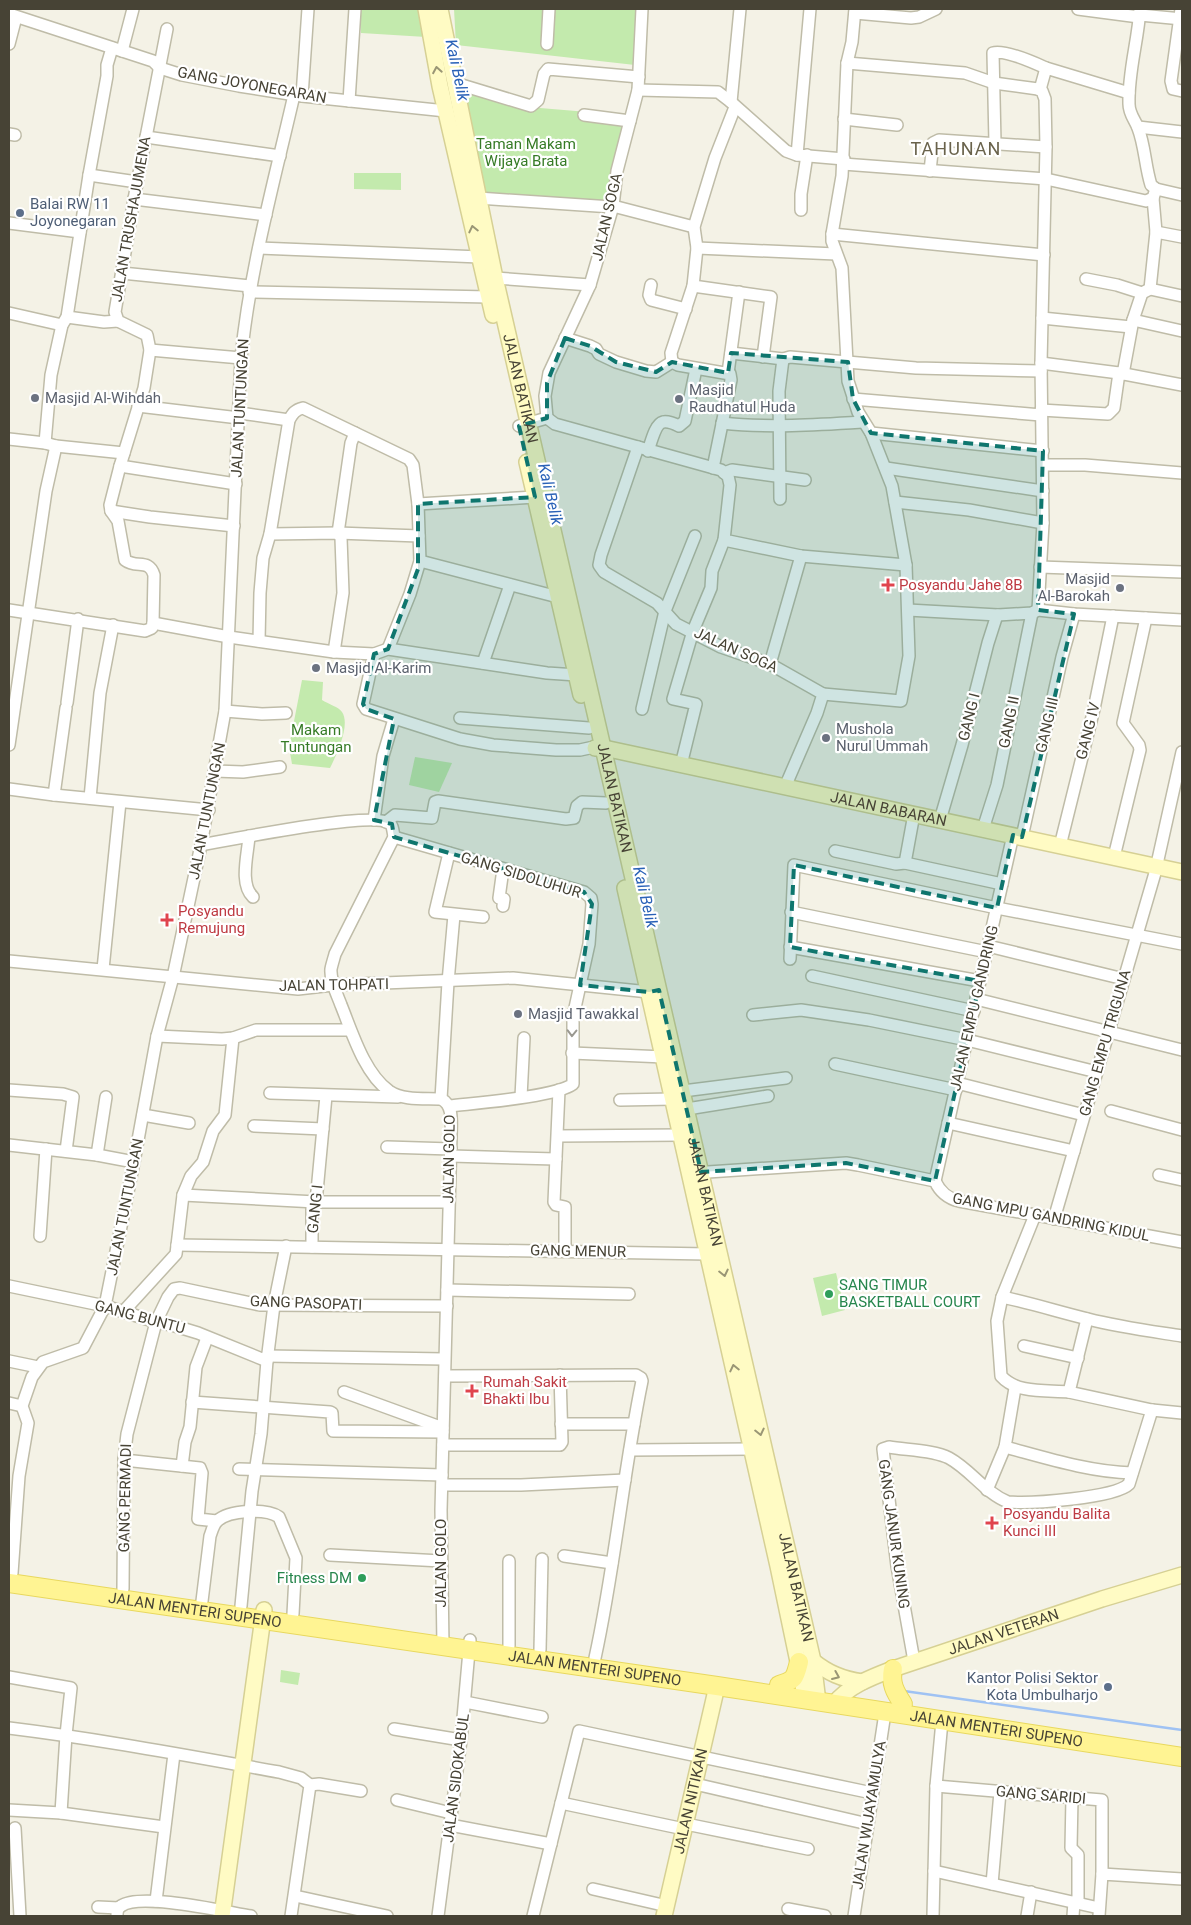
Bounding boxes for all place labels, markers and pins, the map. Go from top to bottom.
place label: Balai RW 11 Joyonegaran [30,195,116,230]
marker: Balai RW 11 Joyonegaran [14,207,26,219]
place label: Masjid Raudhatul Huda [689,381,796,416]
place label: Masjid Al-Wihdah [45,389,161,407]
marker: Masjid Al-Wihdah [29,392,41,404]
marker: Masjid Raudhatul Huda [673,393,685,405]
place label: Masjid Al-Barokah [1037,570,1110,605]
place label: Posyandu Jahe 8B [899,576,1023,594]
marker: Posyandu Jahe 8B [881,578,895,592]
marker: Masjid Al-Barokah [1114,582,1126,594]
place label: Masjid Al-Karim [326,659,431,677]
marker: Masjid Al-Karim [310,662,322,674]
place label: Mushola Nurul Ummah [836,720,928,755]
marker: Mushola Nurul Ummah [820,732,832,744]
place label: Posyandu Remujung [178,902,245,937]
marker: Posyandu Remujung [160,913,174,927]
place label: Masjid Tawakkal [528,1005,639,1023]
marker: Masjid Tawakkal [512,1008,524,1020]
place label: SANG TIMUR BASKETBALL COURT [839,1276,981,1311]
marker: SANG TIMUR BASKETBALL COURT [823,1288,835,1300]
place label: Rumah Sakit Bhakti Ibu [483,1373,567,1408]
marker: Rumah Sakit Bhakti Ibu [465,1384,479,1398]
place label: Posyandu Balita Kunci III [1003,1505,1110,1540]
marker: Posyandu Balita Kunci III [985,1516,999,1530]
place label: Fitness DM [277,1569,352,1587]
marker: Fitness DM [356,1572,368,1584]
place label: Kantor Polisi Sektor Kota Umbulharjo [967,1669,1098,1704]
marker: Kantor Polisi Sektor Kota Umbulharjo [1102,1681,1114,1693]

